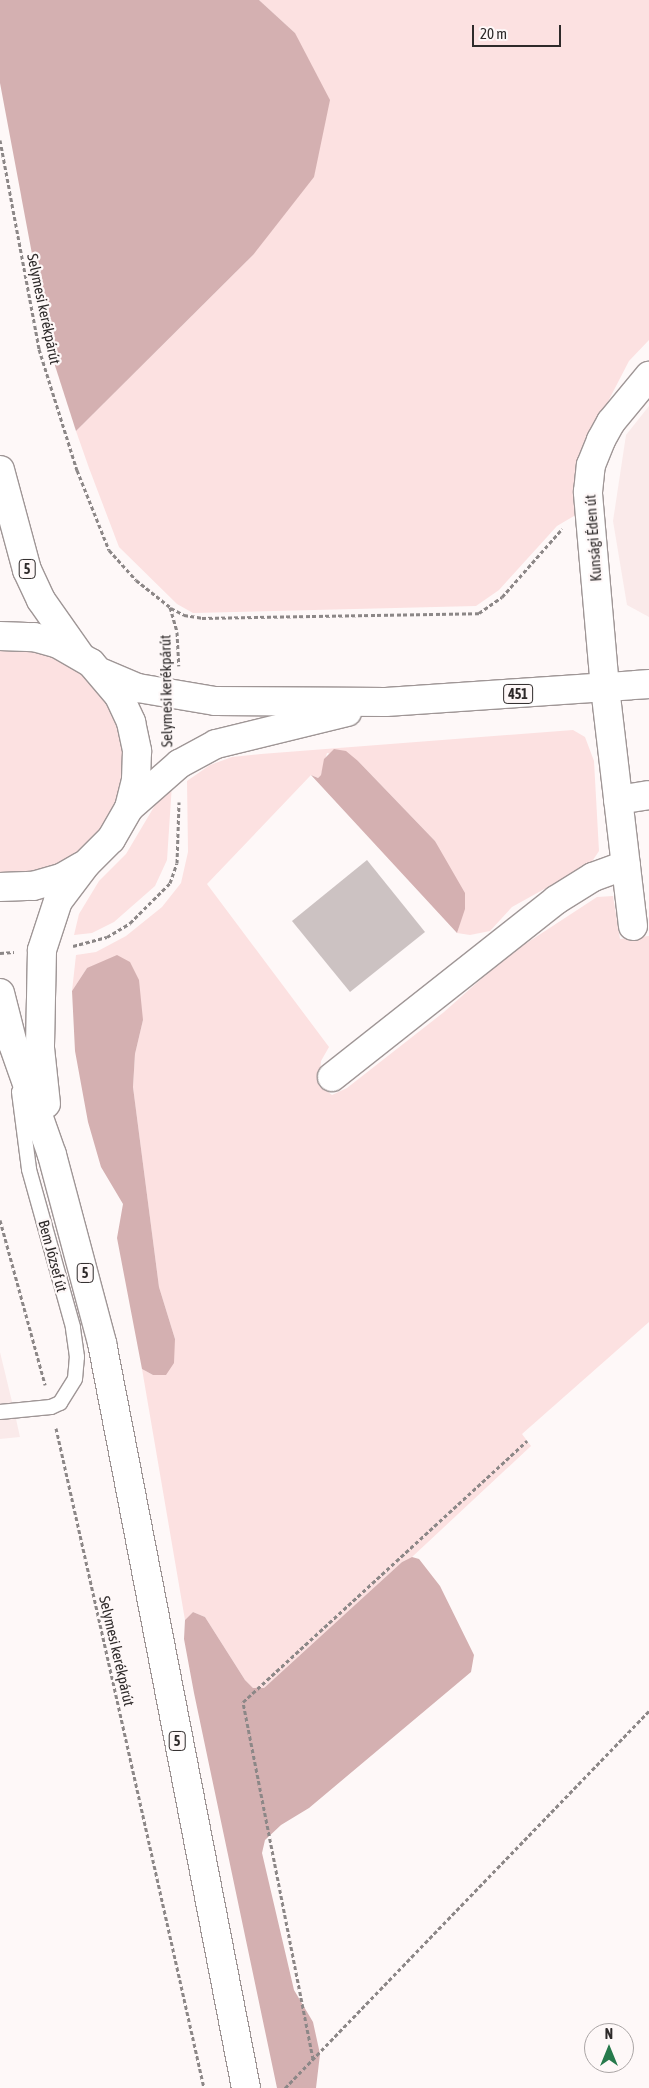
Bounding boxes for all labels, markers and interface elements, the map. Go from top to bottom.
scale bar [474,15,563,47]
text: 20 m [480,25,507,42]
street label: Selymesi kerékpárút [23,252,65,366]
street label: Kunsági Éden út [581,494,605,582]
road number: 5 [18,558,36,580]
street label: Selymesi kerékpárút [156,635,176,747]
road number: 451 [503,682,533,706]
street label: Bem József út [35,1218,71,1294]
road number: 5 [76,1262,94,1284]
street label: Selymesi kerékpárút [96,1594,138,1708]
road number: 5 [168,1730,186,1752]
north arrow [584,2023,634,2073]
text: N [605,2026,613,2042]

